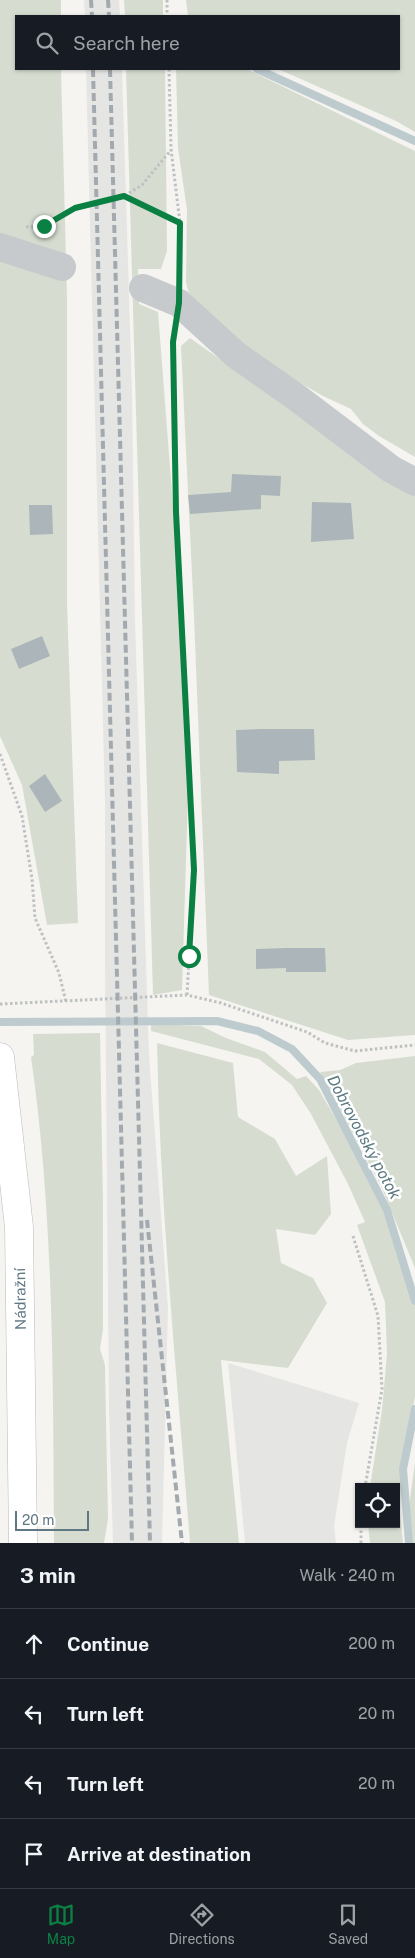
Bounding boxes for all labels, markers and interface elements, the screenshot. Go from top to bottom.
search box [15,15,400,70]
icon: search [33,29,61,57]
text: Search here [73,32,180,54]
route end [33,215,56,238]
route start [178,945,201,968]
water label: Dobrovodský potok [323,1072,405,1203]
street label: Nádražní [11,1268,29,1330]
map controls [355,1483,400,1528]
button: locate [355,1483,400,1528]
scale bar [15,1508,89,1531]
text: 20 m [22,1512,54,1528]
text: 3 min [20,1563,76,1588]
text: Walk · 240 m [299,1566,395,1585]
icon: ahead [20,1630,48,1658]
text: Continue [67,1633,149,1655]
text: 200 m [348,1634,395,1653]
icon: left [20,1700,48,1728]
text: Turn left [67,1703,144,1725]
text: 20 m [358,1704,395,1723]
icon: left [20,1770,48,1798]
text: Turn left [67,1773,144,1795]
text: 20 m [358,1774,395,1793]
icon: arrive [20,1840,48,1868]
text: Arrive at destination [67,1843,251,1865]
tab: Map [47,1901,75,1947]
tab: Directions [169,1901,235,1947]
tab: Saved [328,1901,368,1947]

